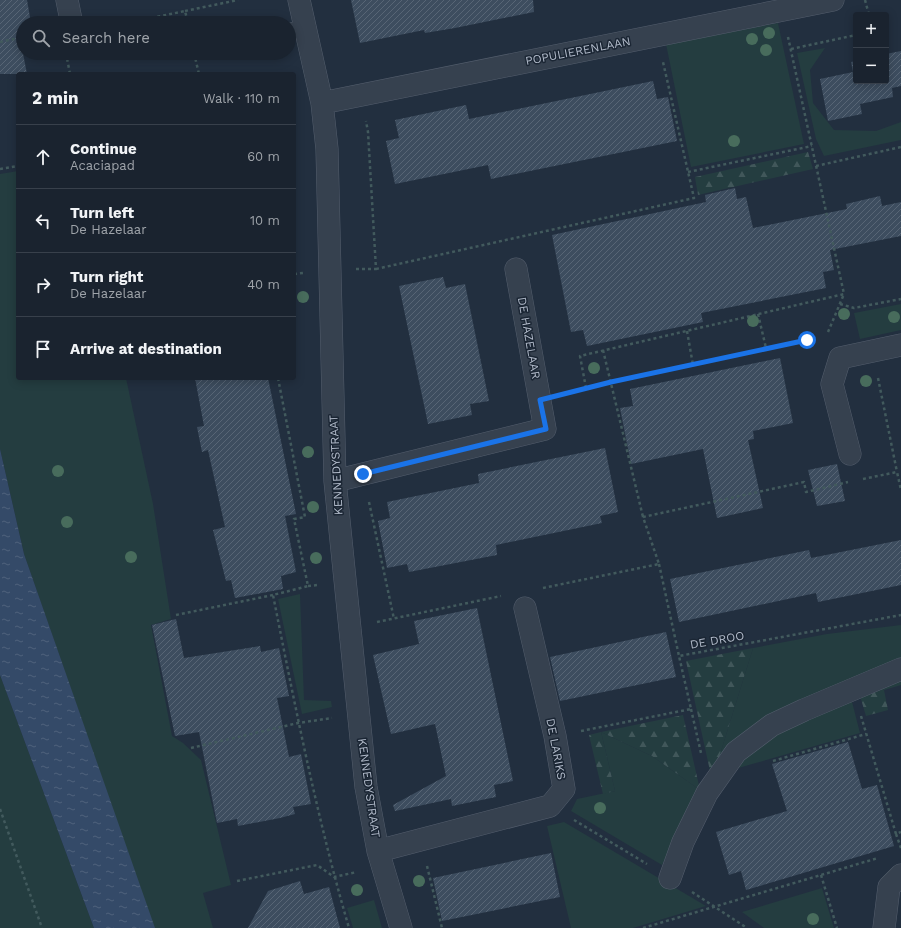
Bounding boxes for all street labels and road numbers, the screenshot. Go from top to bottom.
street label: POPULIERENLAAN [524,34,632,68]
street label: DE HAZELAAR [515,296,543,380]
street label: KENNEDYSTRAAT [326,414,346,516]
street label: DE DROO [689,628,745,652]
street label: DE LARIKS [543,717,569,781]
street label: KENNEDYSTRAAT [355,737,383,839]

